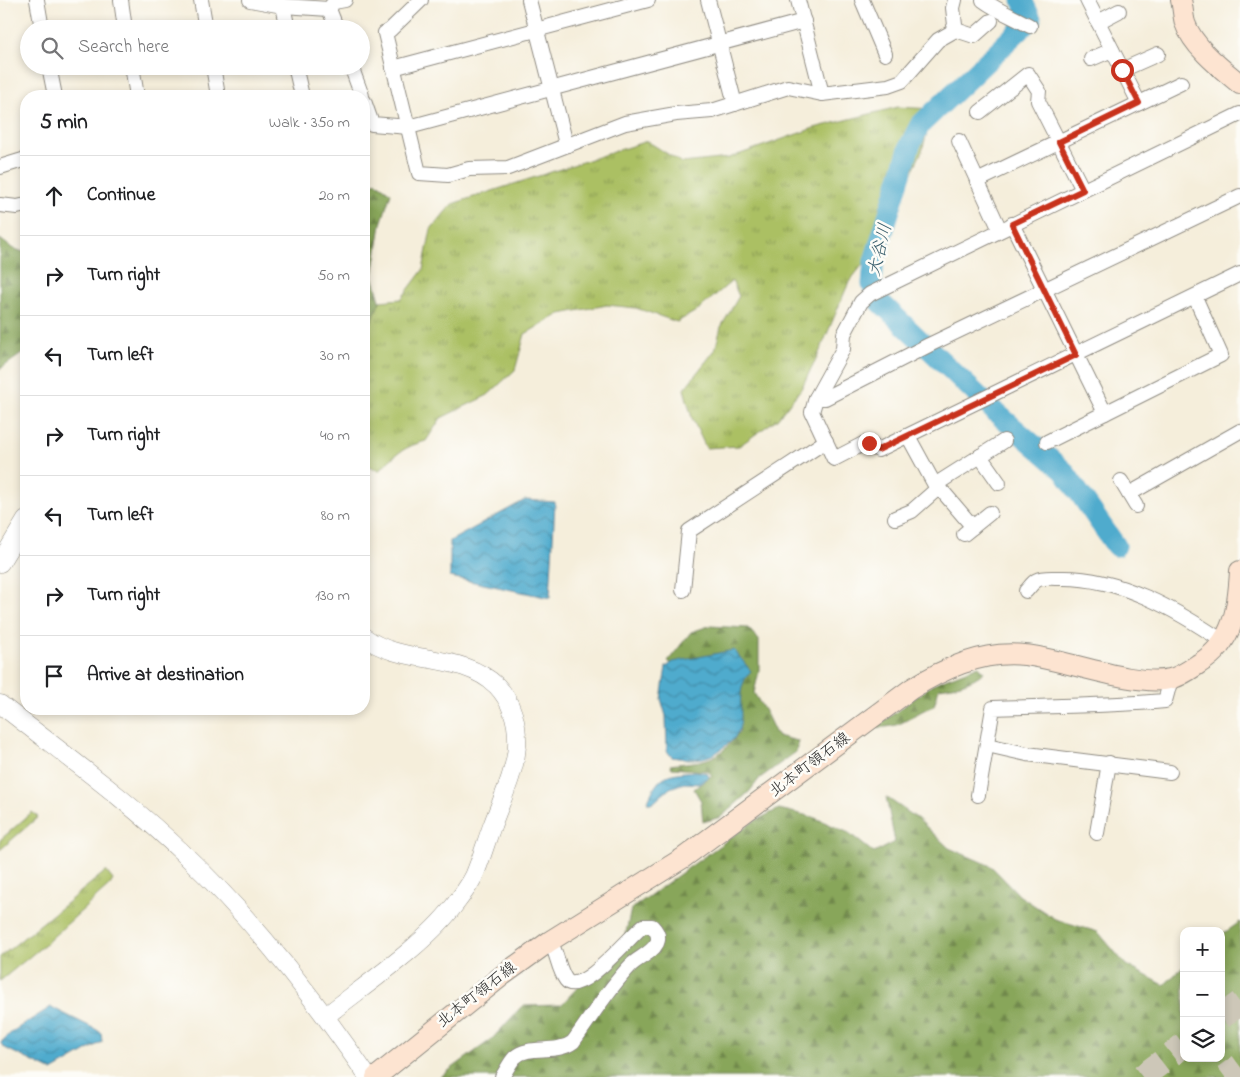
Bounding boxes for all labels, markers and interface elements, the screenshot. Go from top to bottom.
search box [20,20,370,75]
icon: search [38,34,66,62]
text: Search here [78,34,169,61]
route start [1111,59,1134,82]
text: 5 min [40,108,88,138]
text: Walk · 350 m [269,111,350,135]
icon: ahead [40,182,68,210]
text: Continue [87,182,155,209]
text: 20 m [319,184,350,208]
water label: 大谷川 [862,221,900,279]
icon: right [40,262,68,290]
text: Turn right [87,262,160,289]
text: 50 m [318,264,350,288]
icon: left [40,342,68,370]
text: Turn left [87,342,154,369]
text: 30 m [320,344,350,368]
icon: right [40,422,68,450]
text: Turn right [87,422,160,449]
text: 40 m [320,424,350,448]
route end [858,432,881,455]
icon: left [40,502,68,530]
text: Turn left [87,502,154,529]
text: 80 m [321,504,350,528]
icon: right [40,582,68,610]
text: Turn right [87,582,160,609]
text: 130 m [315,584,350,608]
icon: arrive [40,662,68,690]
text: Arrive at destination [87,662,244,689]
street label: 北本町領石線 [764,727,856,803]
map controls [1180,927,1225,1062]
button: + [1180,927,1225,972]
street label: 北本町領石線 [432,956,522,1034]
button: − [1180,972,1225,1017]
button: layers [1180,1017,1225,1062]

